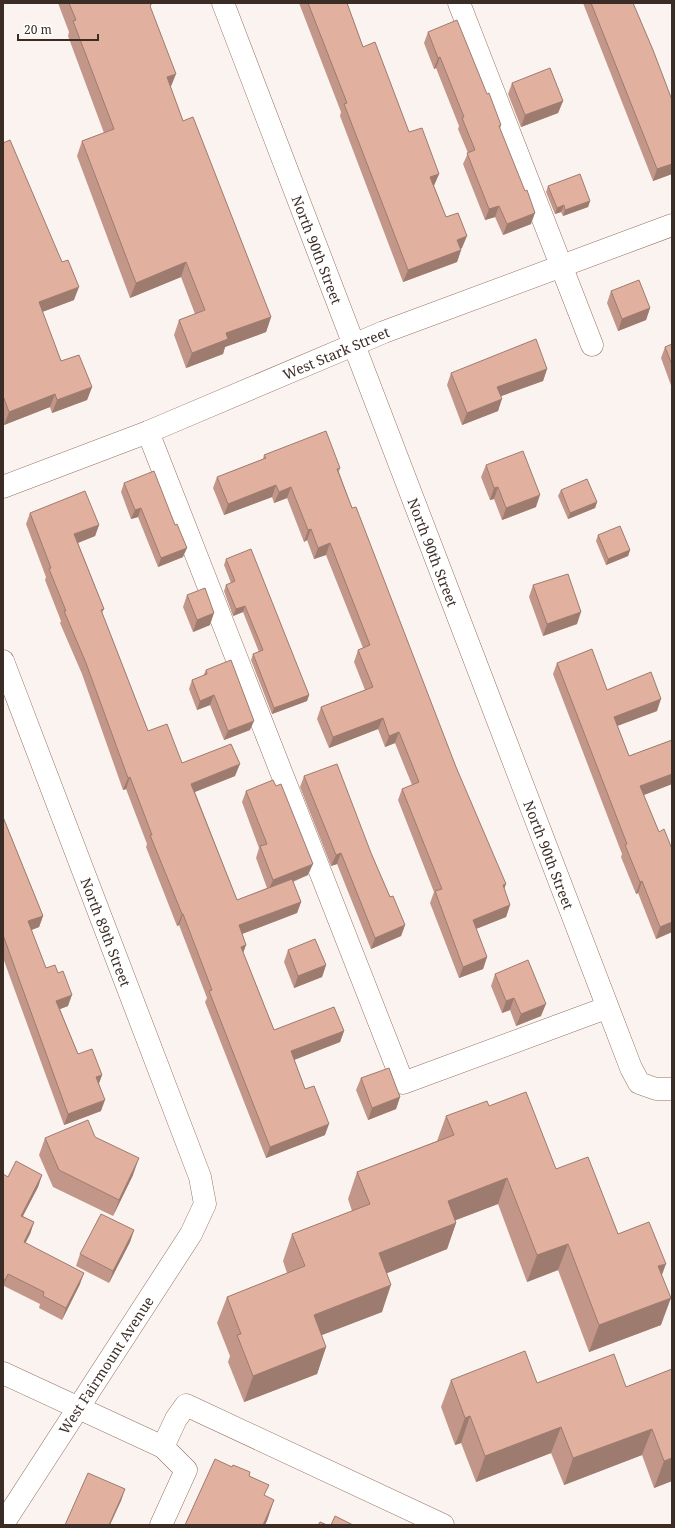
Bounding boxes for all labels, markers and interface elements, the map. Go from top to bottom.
scale bar [18,16,98,42]
text: 20 m [24,21,52,38]
street label: North 90th Street [288,192,347,307]
street label: West Stark Street [279,321,392,383]
street label: North 90th Street [404,495,463,609]
street label: North 90th Street [520,798,579,912]
street label: North 89th Street [77,875,136,989]
street label: West Fairmount Avenue [54,1292,158,1438]

